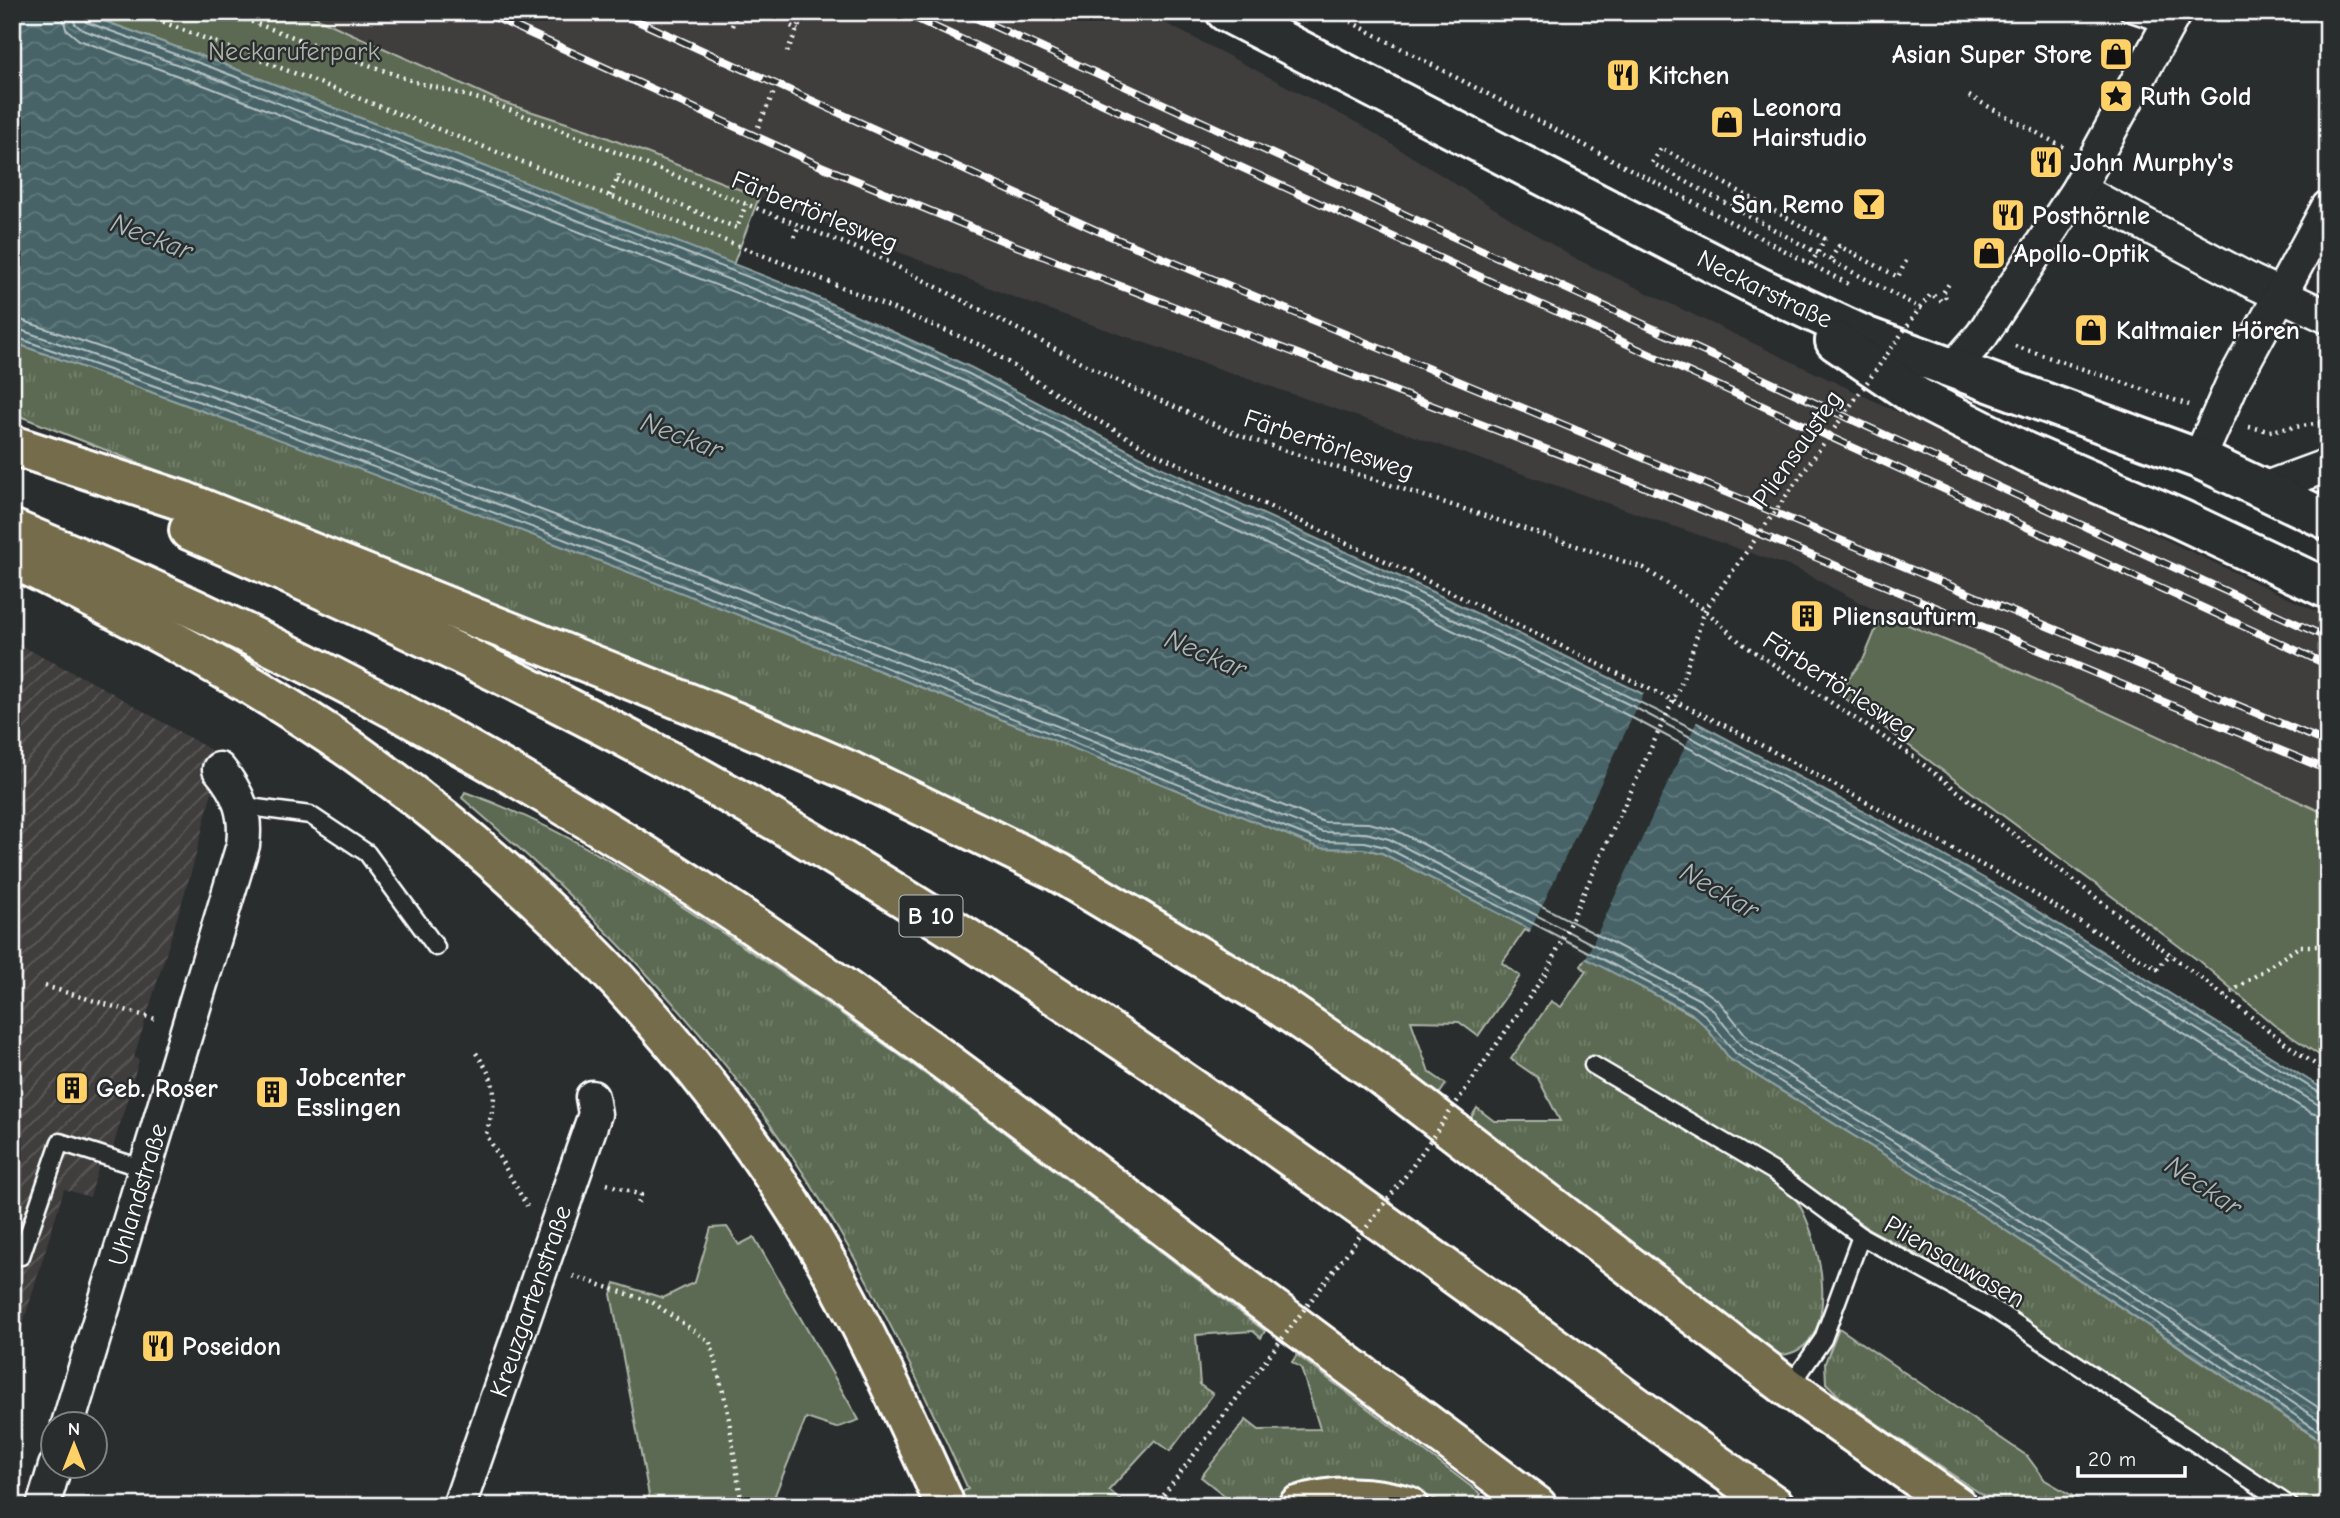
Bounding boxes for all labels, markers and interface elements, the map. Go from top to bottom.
shop icon: Asian Super Store [2097,35,2135,73]
park label: Neckaruferpark [208,37,380,67]
place label: Asian Super Store [1892,40,2092,70]
restaurant icon: Kitchen [1604,56,1642,94]
place label: Kitchen [1648,61,1730,91]
place icon: Ruth Gold [2097,77,2135,115]
place label: Ruth Gold [2140,82,2252,112]
place label: Leonora Hairstudio [1752,93,1867,153]
shop icon: Leonora Hairstudio [1708,103,1746,141]
restaurant icon: John Murphy's [2027,143,2065,181]
place label: John Murphy's [2070,148,2233,178]
street label: Färbertörlesweg [727,165,902,259]
bar icon: San Remo [1850,185,1888,223]
place label: San Remo [1731,190,1844,220]
restaurant icon: Posthörnle [1989,196,2027,234]
place label: Posthörnle [2032,201,2150,231]
water label: Neckar [106,207,199,268]
shop icon: Apollo-Optik [1970,234,2008,272]
place label: Apollo-Optik [2014,239,2150,269]
street label: Neckarstraße [1692,244,1837,335]
shop icon: Kaltmaier Hören [2072,311,2110,349]
place label: Kaltmaier Hören [2116,316,2300,346]
street label: Pliensausteg [1747,385,1849,513]
street label: Färbertörlesweg [1240,403,1417,487]
water label: Neckar [636,406,729,467]
building icon: Pliensauturm [1788,597,1826,635]
place label: Pliensauturm [1832,602,1977,632]
water label: Neckar [1160,623,1253,686]
street label: Färbertörlesweg [1757,625,1922,747]
water label: Neckar [1675,856,1766,927]
road number: B 10 [900,896,962,936]
place label: Jobcenter Esslingen [296,1063,406,1123]
building icon: Geb. Roser [53,1069,91,1107]
building icon: Jobcenter Esslingen [253,1073,291,1111]
place label: Geb. Roser [96,1074,218,1104]
street label: Uhlandstraße [103,1120,174,1269]
water label: Neckar [2159,1149,2249,1224]
street label: Kreuzgartenstraße [484,1201,578,1401]
street label: Pliensauwasen [1879,1209,2030,1314]
restaurant icon: Poseidon [139,1327,177,1365]
place label: Poseidon [182,1332,281,1362]
north arrow [38,1410,108,1480]
text: N [68,1418,80,1440]
scale bar [2078,1434,2184,1478]
text: 20 m [2088,1447,2136,1471]

